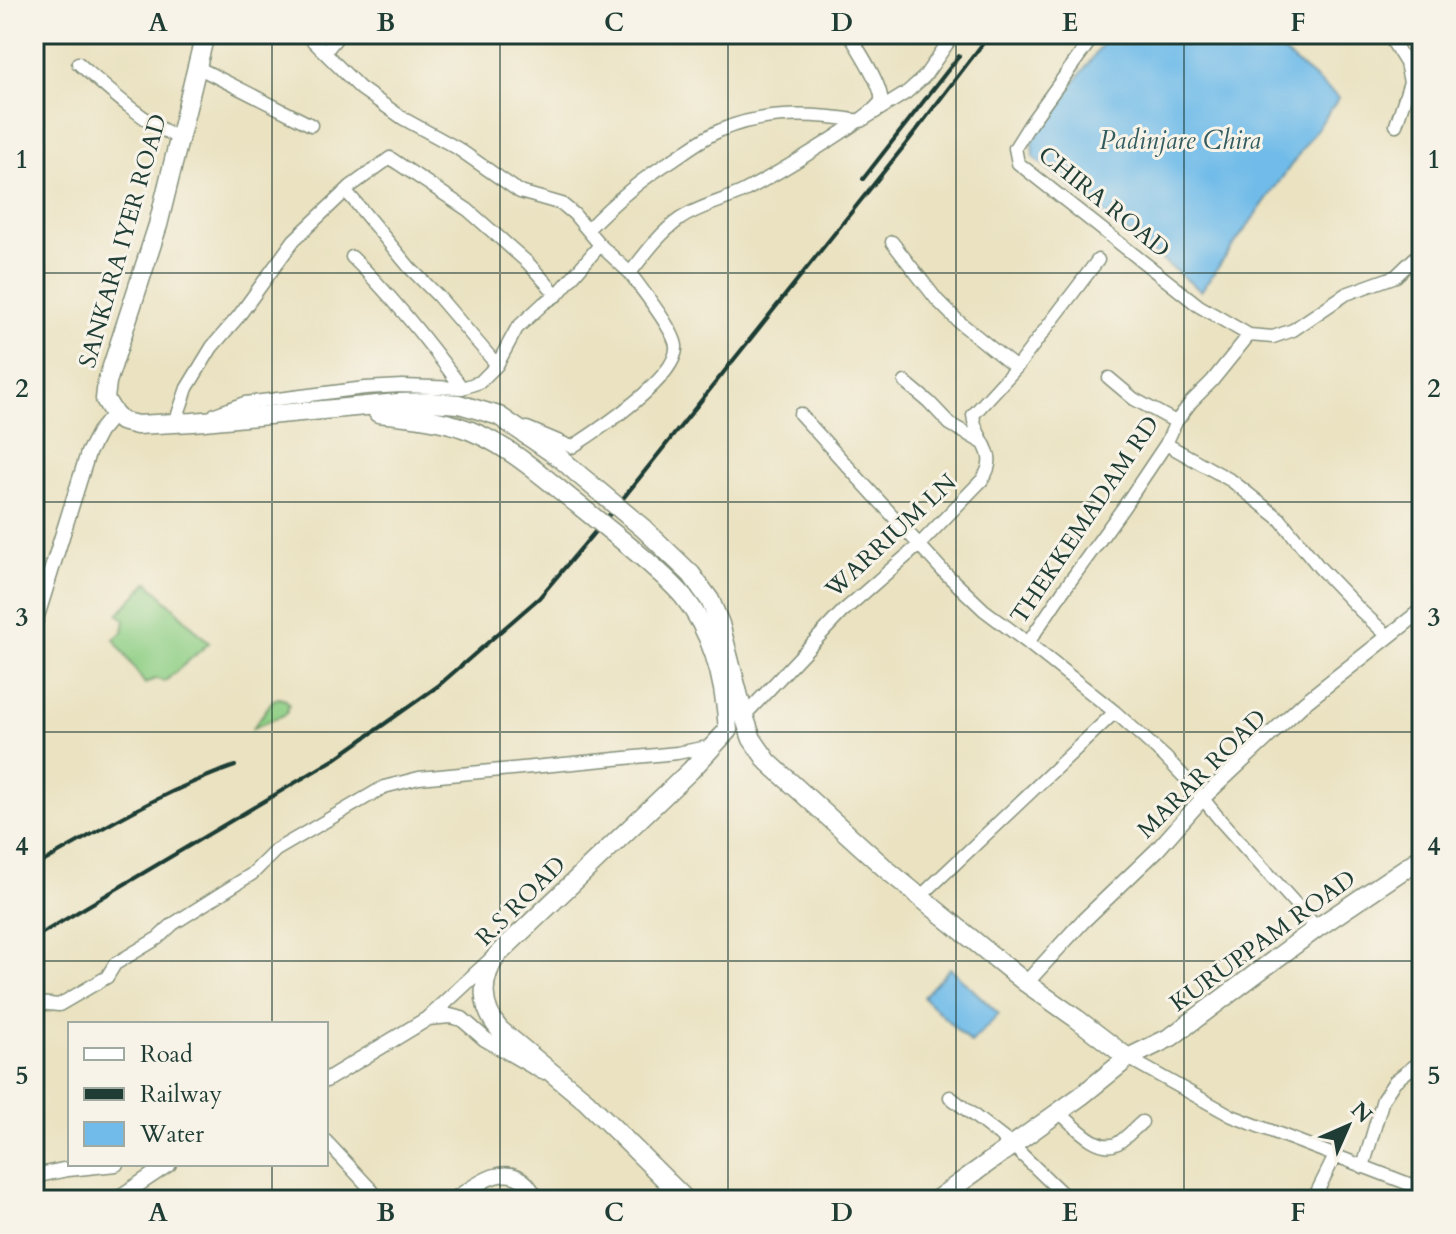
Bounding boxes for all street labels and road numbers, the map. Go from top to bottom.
street label: SANKARA IYER ROAD [71,110,175,372]
street label: CHIRA ROAD [1031,139,1177,265]
street label: THEKKEMADAM RD [1003,409,1167,631]
street label: WARRIUM LN [817,466,964,606]
street label: MARAR ROAD [1130,702,1274,846]
street label: R.S ROAD [469,849,573,953]
street label: KURUPPAM ROAD [1163,862,1363,1020]

